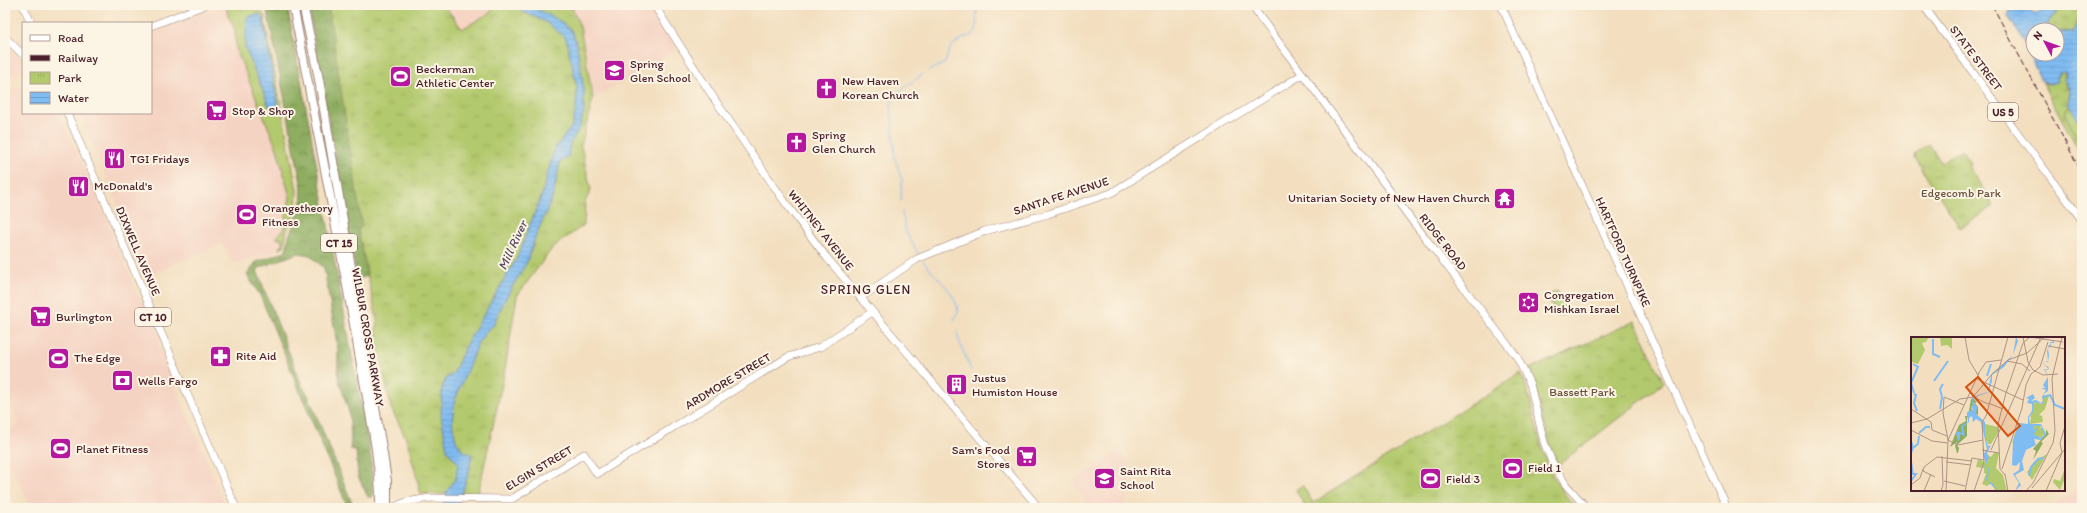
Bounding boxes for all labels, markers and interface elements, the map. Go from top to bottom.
legend [22,22,152,114]
north arrow [2025,22,2065,62]
street label: STATE STREET [1947,23,2005,94]
text: N [2030,29,2045,43]
text: Road [58,31,84,45]
text: Railway [58,51,98,65]
place label: Spring Glen School [630,57,692,85]
school or university icon: Spring Glen School [601,58,627,84]
place label: Beckerman Athletic Center [416,62,495,90]
sports icon: Beckerman Athletic Center [388,63,414,89]
text: Park [58,71,82,85]
place label: New Haven Korean Church [842,74,919,102]
church icon: New Haven Korean Church [814,75,840,101]
text: Water [58,91,89,105]
supermarket icon: Stop & Shop [203,98,229,124]
road number: US 5 [1988,103,2018,121]
place label: Stop & Shop [232,104,294,118]
place label: Spring Glen Church [812,128,876,156]
church icon: Spring Glen Church [783,129,809,155]
restaurant icon: TGI Fridays [102,146,128,172]
place label: TGI Fridays [130,152,189,166]
restaurant icon: McDonald's [66,173,92,199]
street label: SANTA FE AVENUE [1012,174,1111,218]
place label: McDonald's [94,179,153,193]
temple icon: Unitarian Society of New Haven Church [1492,185,1518,211]
park label: Edgecomb Park [1921,186,2002,200]
street label: WHITNEY AVENUE [785,187,857,273]
place label: Unitarian Society of New Haven Church [1288,191,1491,205]
street label: HARTFORD TURNPIKE [1592,195,1654,309]
place label: Orangetheory Fitness [262,201,333,229]
sports icon: Orangetheory Fitness [233,202,259,228]
street label: DIXWELL AVENUE [113,204,163,298]
street label: RIDGE ROAD [1416,211,1470,273]
water label: Mill River [495,217,531,272]
road number: CT 15 [321,234,357,252]
street label: WILBUR CROSS PARKWAY [349,266,387,408]
district label: SPRING GLEN [821,282,911,297]
place label: Congregation Mishkan Israel [1544,288,1620,316]
synagogue icon: Congregation Mishkan Israel [1515,289,1541,315]
supermarket icon: Burlington [27,304,53,330]
road number: CT 10 [135,308,171,326]
place label: Burlington [56,310,112,324]
inset map [1911,337,2065,491]
pharmacy icon: Rite Aid [208,343,234,369]
sports icon: The Edge [46,345,72,371]
place label: Rite Aid [236,349,277,363]
street label: ARDMORE STREET [682,350,774,412]
place label: The Edge [74,351,121,365]
bank icon: Wells Fargo [110,368,136,394]
place label: Justus Humiston House [972,371,1058,399]
building icon: Justus Humiston House [943,372,969,398]
place label: Wells Fargo [138,374,198,388]
park label: Bassett Park [1549,385,1616,399]
sports icon: Planet Fitness [48,436,74,462]
place label: Planet Fitness [76,442,148,456]
street label: ELGIN STREET [503,442,575,494]
place label: Sam's Food Stores [952,443,1010,471]
supermarket icon: Sam's Food Stores [1013,444,1039,470]
sports icon: Field 1 [1500,455,1526,481]
place label: Field 1 [1528,461,1561,475]
place label: Saint Rita School [1120,464,1172,492]
school or university icon: Saint Rita School [1092,465,1118,491]
sports icon: Field 3 [1417,466,1443,492]
place label: Field 3 [1446,472,1480,486]

